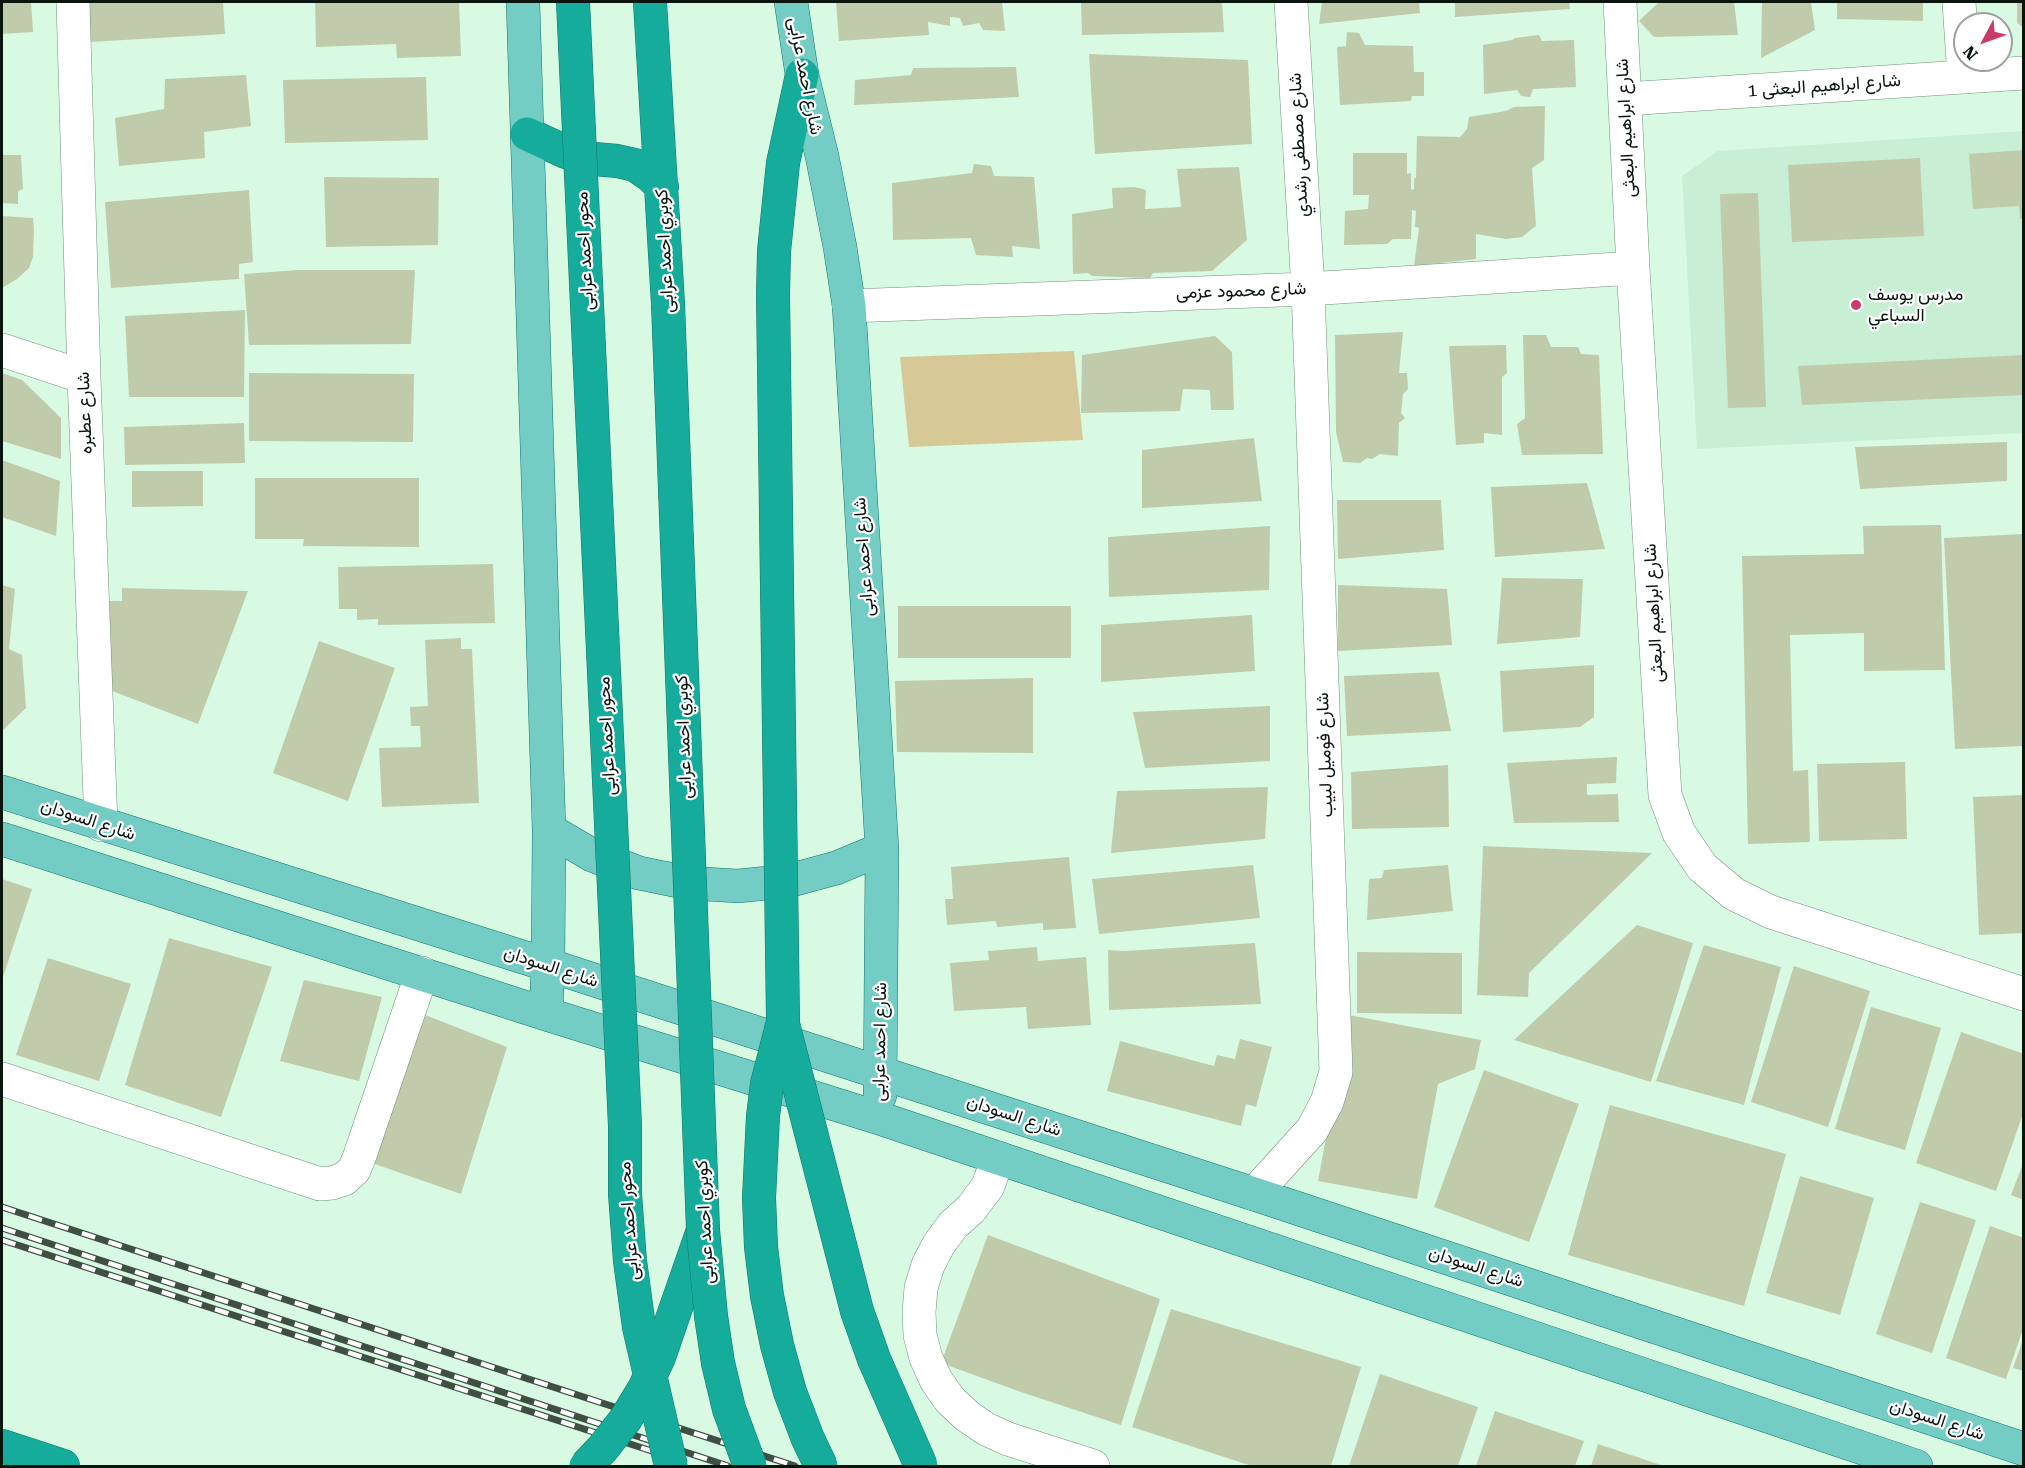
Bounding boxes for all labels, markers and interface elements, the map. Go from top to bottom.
north arrow [1953,12,2013,72]
street label: شارع احمد عرابى [783,15,827,137]
text: N [1959,42,1982,64]
street label: شارع ابراهيم البعثى [1612,58,1640,198]
street label: شارع ابراهيم البعثى 1 [1747,70,1901,102]
street label: شارع مصطفى رشدي [1284,72,1314,218]
street label: كوبري احمد عرابى [651,188,679,314]
street label: محور احمد عرابى [571,191,599,311]
street label: شارع محمود عزمى [1175,278,1307,304]
place label: مدرس يوسف السباعي [1868,284,1963,326]
marker: مدرس يوسف السباعي [1849,298,1863,312]
street label: شارع عطبره [73,371,97,455]
street label: شارع احمد عرابى [849,497,879,617]
street label: شارع ابراهيم البعثى [1640,543,1668,683]
street label: كوبري احمد عرابى [671,675,697,799]
street label: محور احمد عرابى [593,676,621,796]
street label: شارع فوميل لبيب [1312,692,1338,818]
street label: شارع السودان [38,795,138,845]
street label: شارع السودان [501,942,601,992]
street label: شارع احمد عرابى [868,982,892,1102]
street label: شارع السودان [964,1091,1064,1141]
street label: كوبري احمد عرابى [691,1159,719,1285]
street label: محور احمد عرابى [614,1161,644,1281]
street label: شارع السودان [1426,1242,1526,1292]
street label: شارع السودان [1887,1395,1987,1445]

